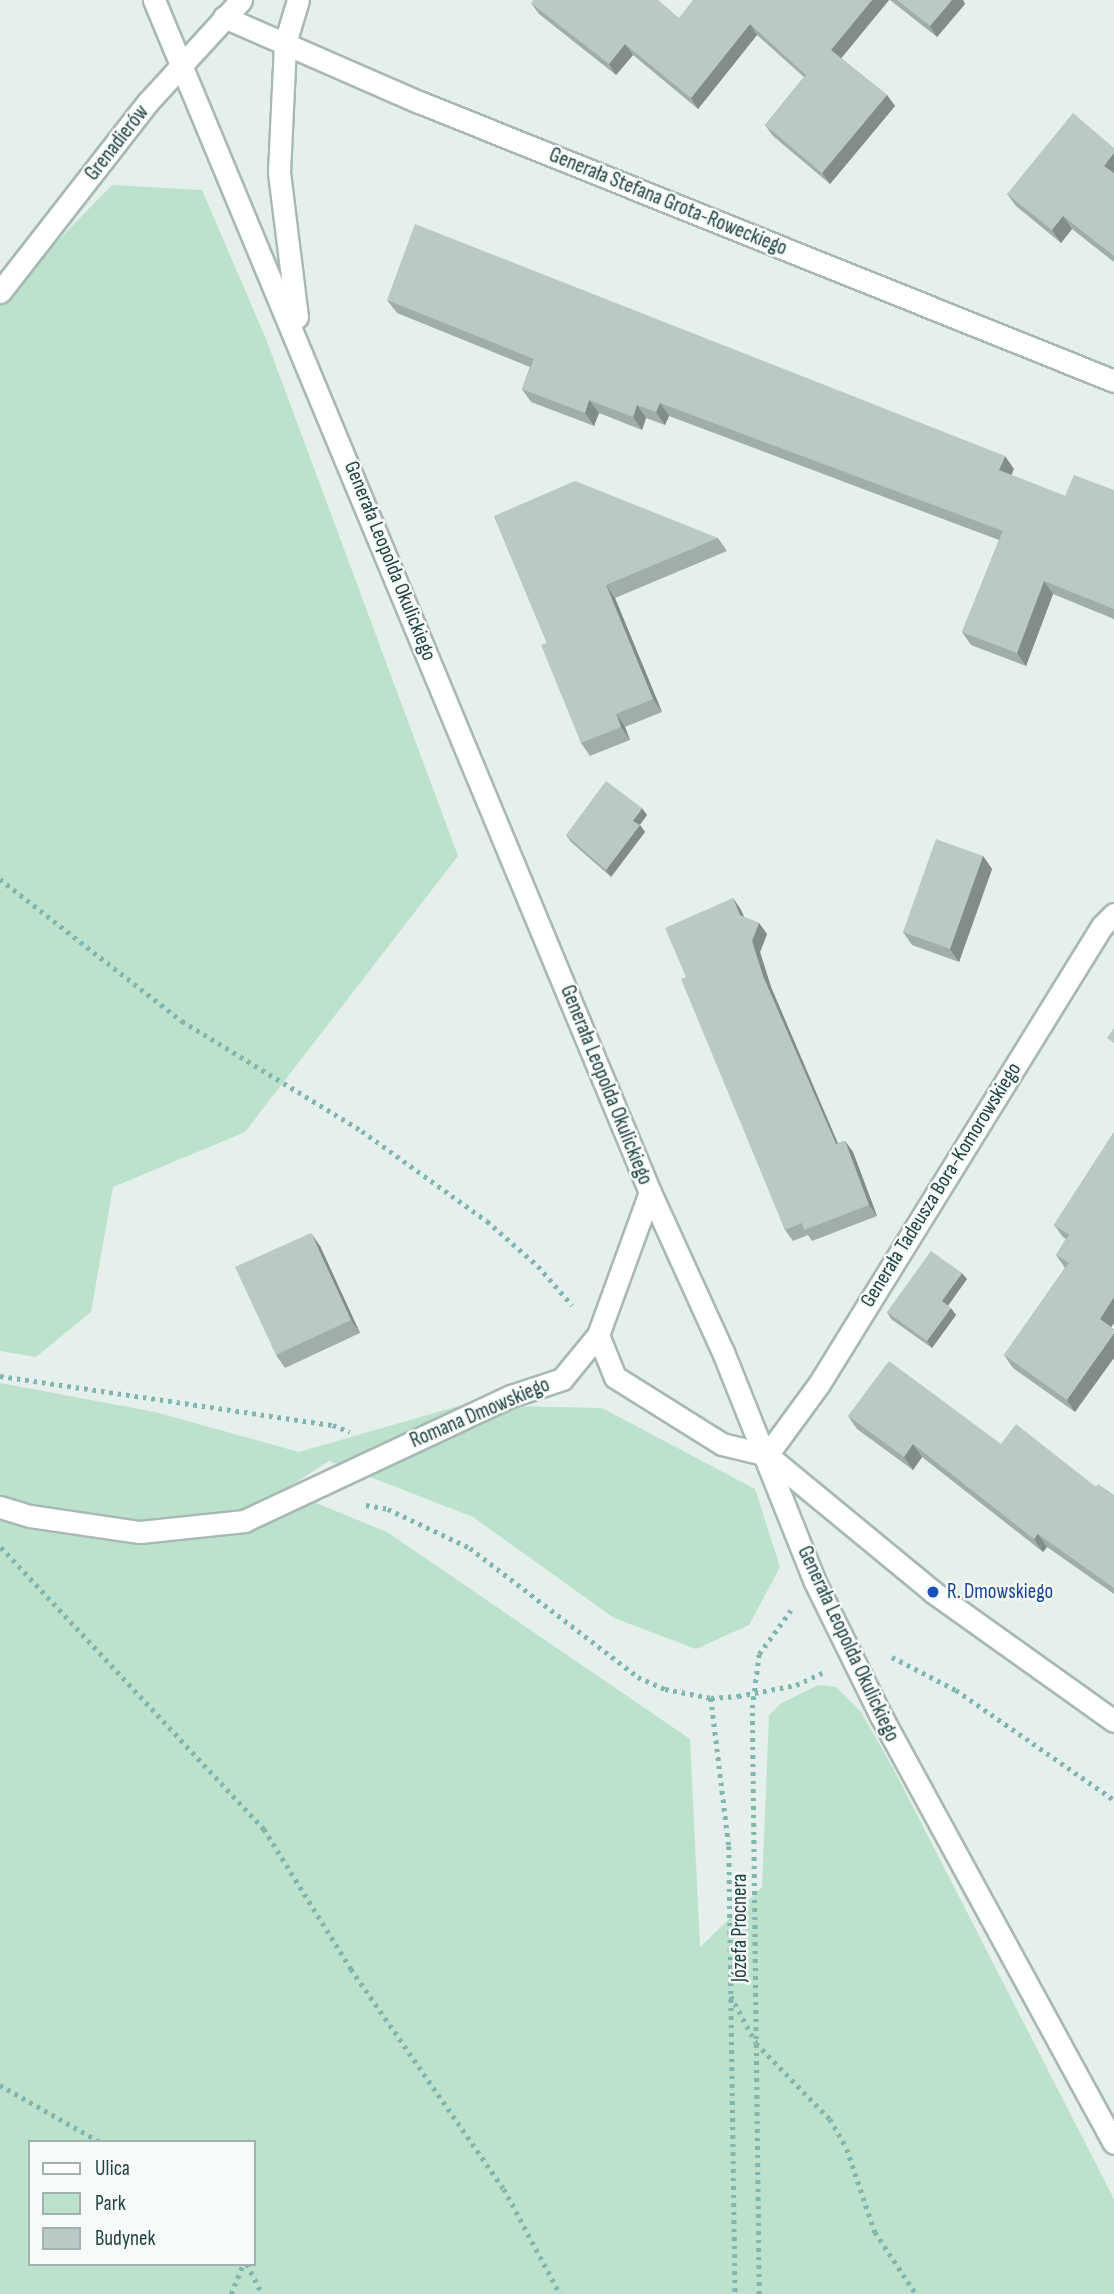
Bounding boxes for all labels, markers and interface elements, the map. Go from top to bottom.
street label: Grenadierów [80,100,154,186]
street label: Generała Stefana Grota-Roweckiego [545,143,791,261]
street label: Generała Leopolda Okulickiego [338,458,442,664]
street label: Generała Leopolda Okulickiego [554,982,658,1188]
street label: Generała Tadeusza Bora-Komorowskiego [855,1058,1027,1312]
street label: Romana Dmowskiego [406,1372,554,1454]
street label: Generała Leopolda Okulickiego [792,1542,904,1746]
place label: R. Dmowskiego [947,1579,1053,1605]
marker: R. Dmowskiego [925,1584,941,1600]
street label: Józefa Procnera [727,1874,753,1982]
legend [28,2140,256,2266]
text: Ulica [95,2156,130,2181]
text: Park [95,2191,126,2216]
text: Budynek [95,2226,155,2251]

